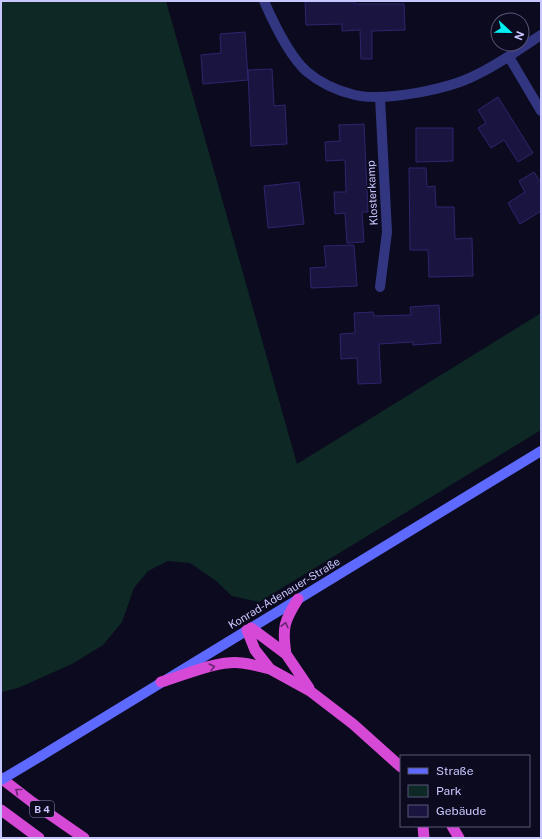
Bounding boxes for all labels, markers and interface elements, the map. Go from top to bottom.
north arrow [490,12,530,52]
text: N [512,30,526,42]
street label: Klosterkamp [364,160,380,226]
street label: Konrad-Adenauer-Straße [226,555,342,631]
one-way arrow [281,622,289,628]
one-way arrow [208,663,215,672]
legend [400,755,530,827]
text: Straße [436,764,474,778]
text: Park [436,784,462,798]
one-way arrow [16,788,23,795]
road number: B 4 [30,801,54,817]
text: Gebäude [436,804,486,818]

